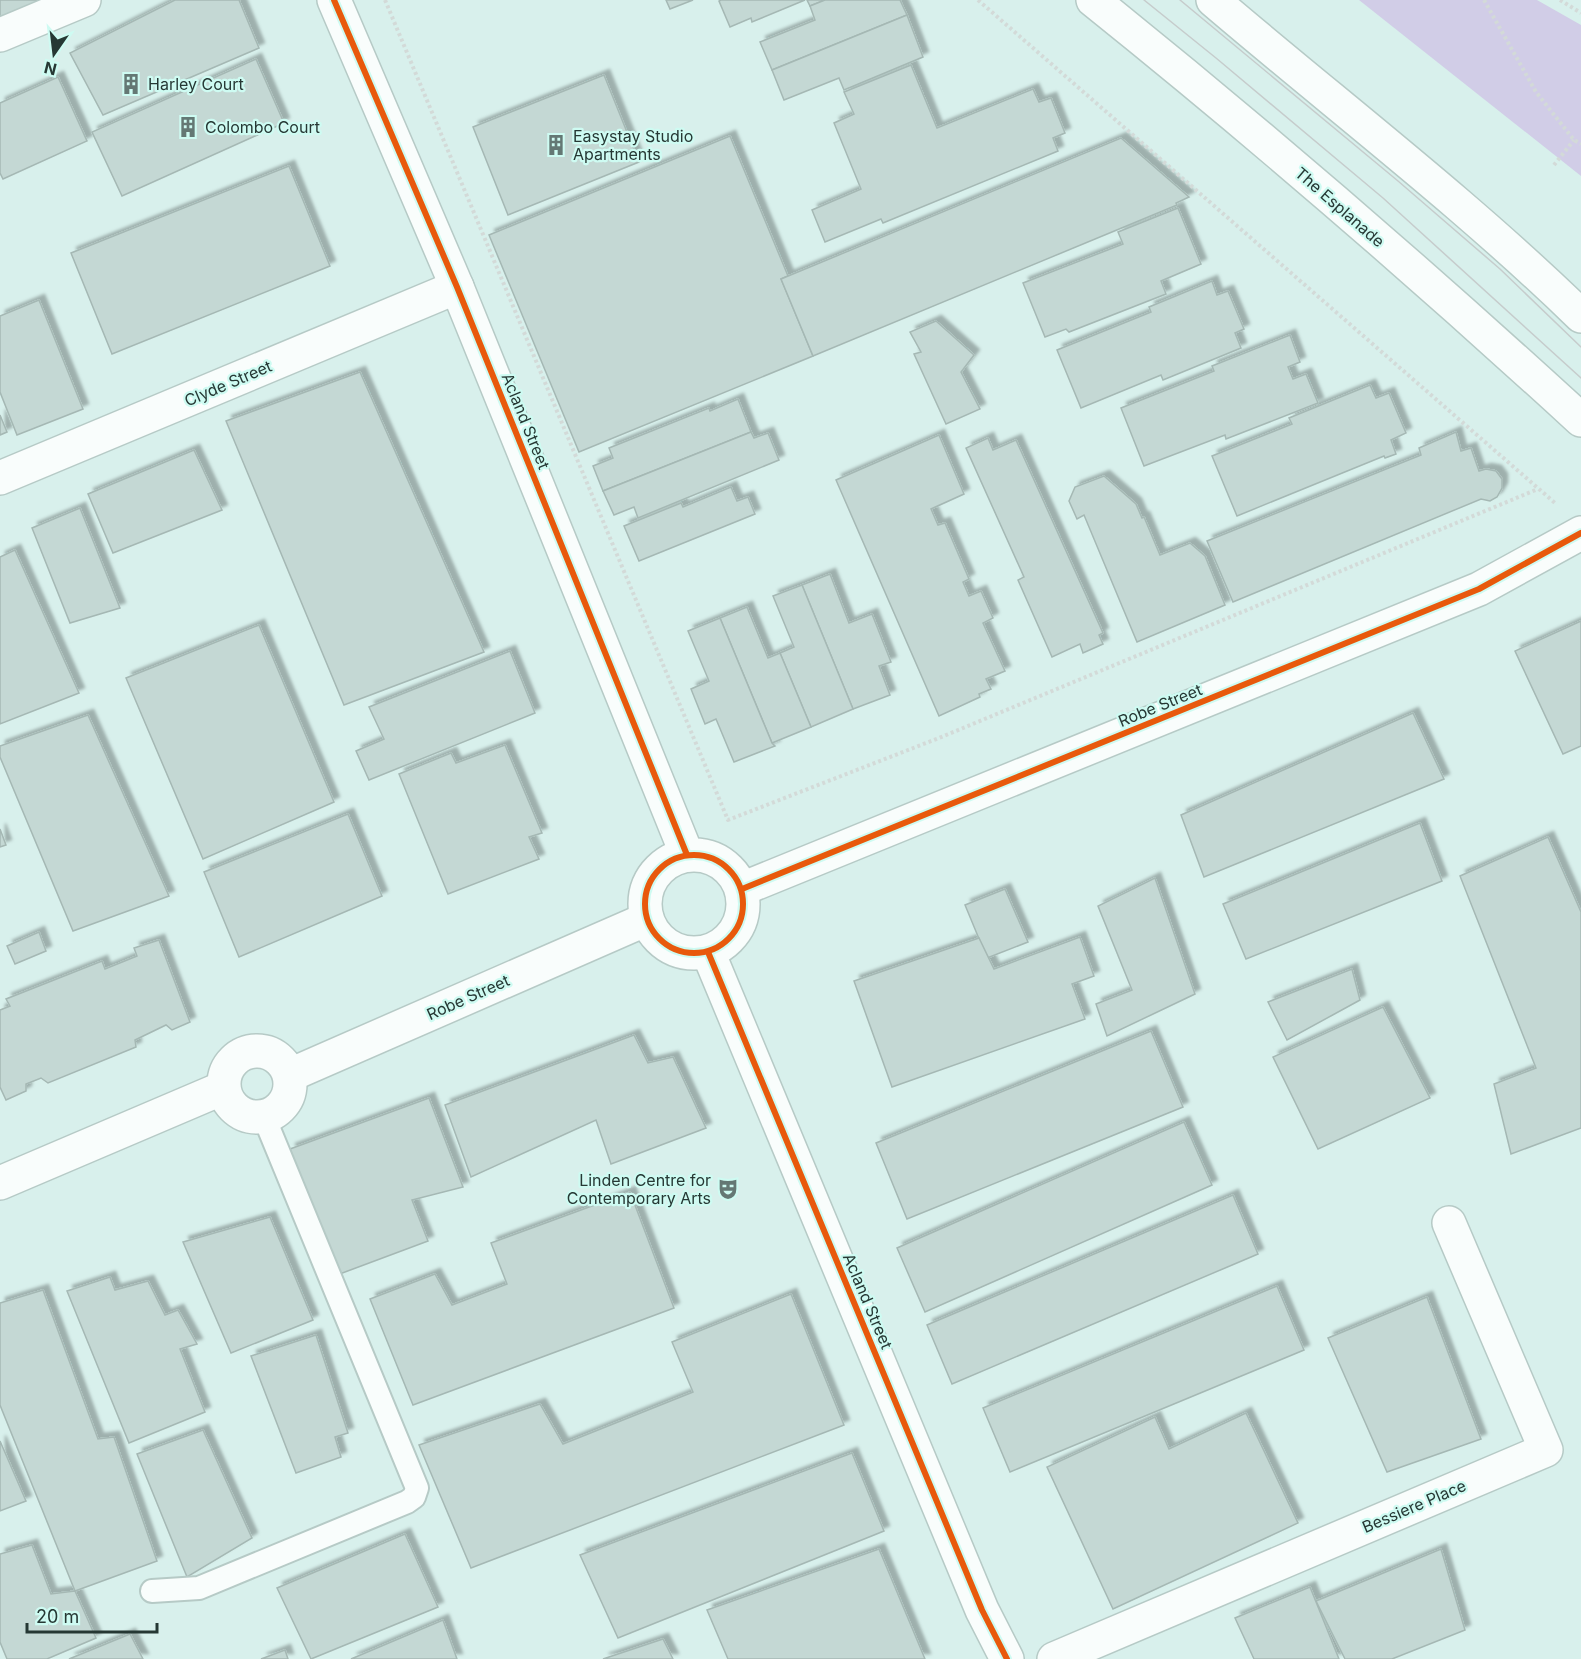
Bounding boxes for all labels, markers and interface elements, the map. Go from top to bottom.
north arrow [24,24,84,84]
text: N [42,57,59,80]
building icon: Harley Court [119,72,143,96]
place label: Harley Court [148,74,244,94]
building icon: Colombo Court [176,115,200,139]
place label: Colombo Court [205,117,320,137]
place label: Easystay Studio Apartments [573,126,693,164]
building icon: Easystay Studio Apartments [544,133,568,157]
street label: The Esplanade [1291,163,1389,251]
street label: Clyde Street [181,356,275,410]
street label: Acland Street [498,370,554,472]
street label: Robe Street [1115,679,1205,731]
street label: Robe Street [424,970,512,1024]
place label: Linden Centre for Contemporary Arts [567,1170,711,1208]
theatre icon: Linden Centre for Contemporary Arts [716,1177,740,1201]
street label: Acland Street [839,1250,897,1352]
street label: Bessiere Place [1359,1475,1469,1537]
scale bar [27,1596,158,1634]
text: 20 m [36,1606,79,1627]

